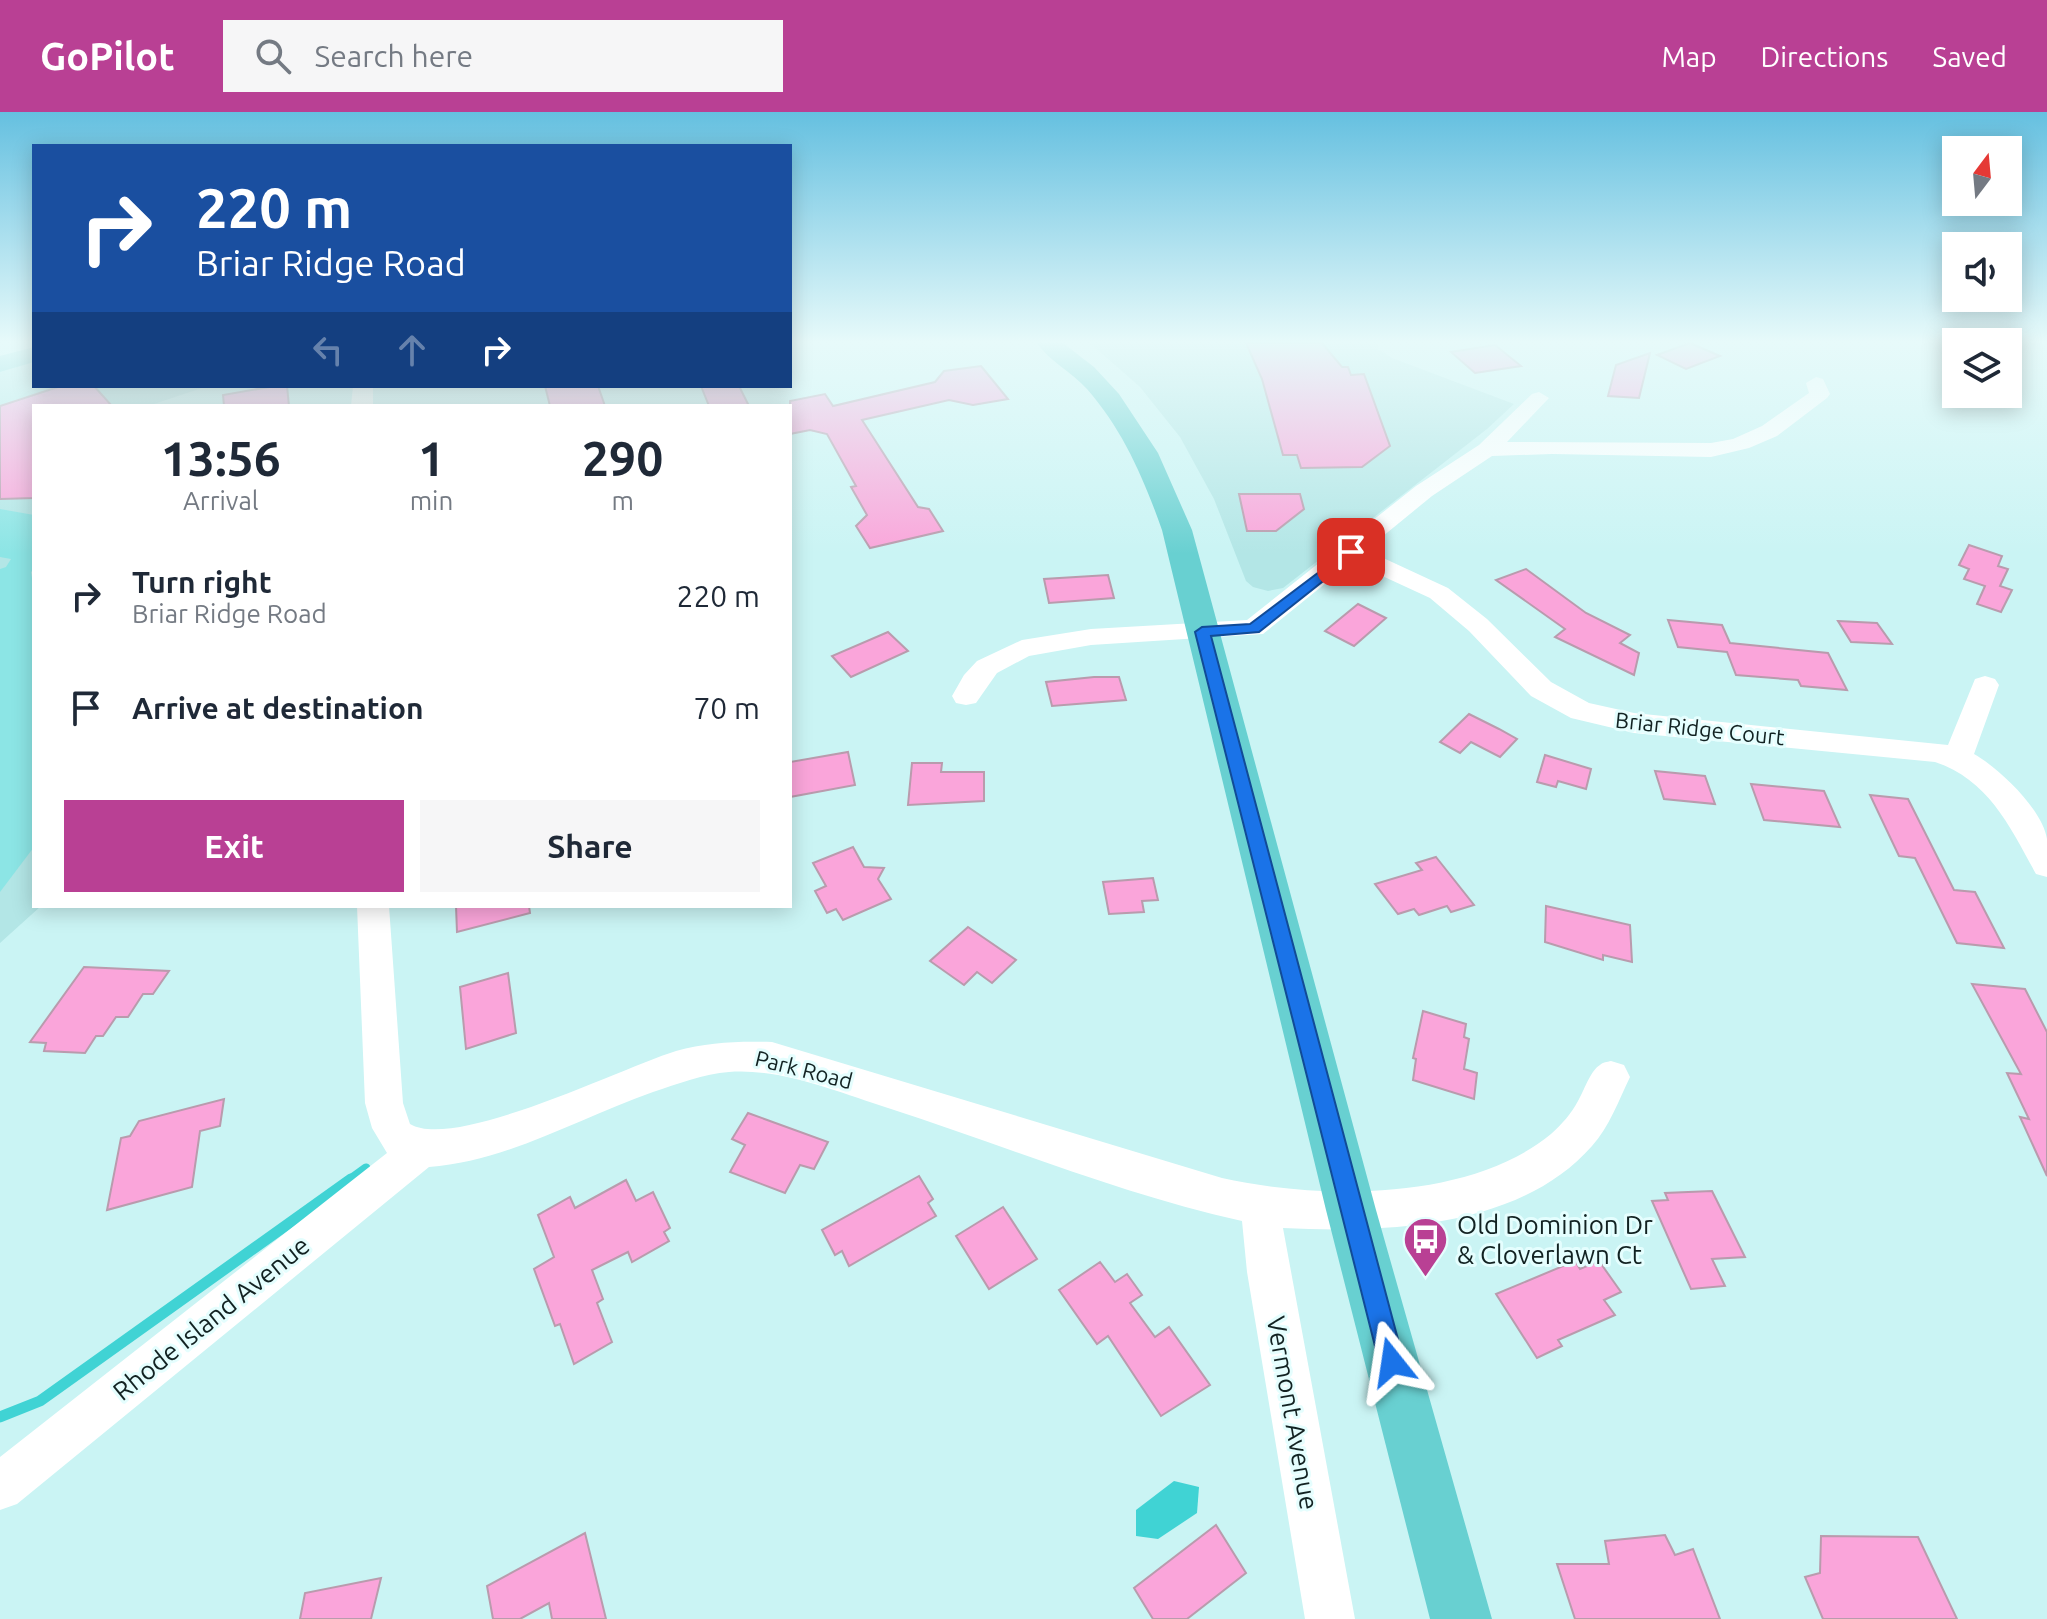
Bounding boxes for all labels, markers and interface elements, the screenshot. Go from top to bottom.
search box [223,20,783,92]
icon: search [251,34,295,78]
text: GoPilot [40,35,175,77]
text: Search here [315,39,473,73]
text: Map [1661,41,1717,72]
text: Directions [1761,41,1888,72]
text: Saved [1932,41,2007,72]
north arrow [1942,136,2022,216]
map controls [1942,136,2022,408]
icon: right [64,176,168,280]
text: 220 m [196,176,352,239]
button: sound [1942,232,2022,312]
text: Briar Ridge Road [196,242,466,283]
icon: left [306,328,350,372]
icon: ahead [390,328,434,372]
icon: right [474,328,518,372]
button: layers [1942,328,2022,408]
text: 13:56 [161,431,281,485]
text: 1 [418,431,445,485]
text: 290 [582,431,663,485]
text: Arrival [183,486,259,515]
text: min [410,486,453,515]
text: m [611,486,634,515]
pin [1317,518,1385,586]
icon: arrive [1329,530,1373,574]
text: Turn right [132,565,272,599]
icon: right [64,574,108,618]
text: 220 m [676,579,760,613]
text: Briar Ridge Road [132,599,327,628]
icon: arrive [64,686,108,730]
text: Arrive at destination [132,691,424,725]
text: 70 m [693,691,760,725]
street label: Briar Ridge Court [1614,707,1786,749]
button: Exit [64,800,404,892]
button: Share [420,800,760,892]
street label: Park Road [753,1045,855,1093]
place label: Old Dominion Dr & Cloverlawn Ct [1457,1210,1653,1269]
bus stop icon: Old Dominion Dr & Cloverlawn Ct [1402,1215,1450,1278]
street label: Rhode Island Avenue [107,1230,315,1406]
street label: Vermont Avenue [1262,1314,1324,1512]
position arrow [1350,1320,1434,1404]

